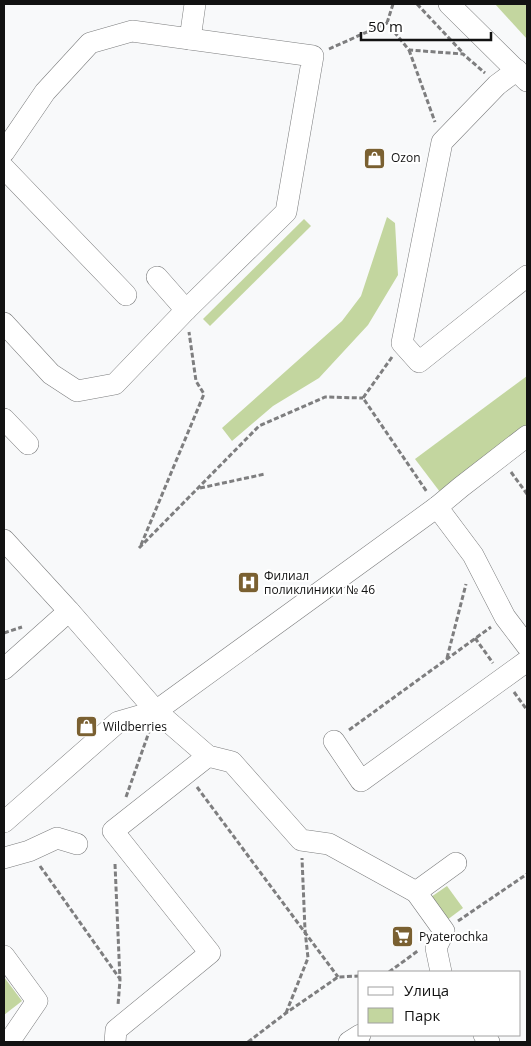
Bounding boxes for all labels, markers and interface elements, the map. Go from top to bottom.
scale bar [361,10,491,42]
text: 50 m [368,16,403,36]
shop icon: Ozon [363,146,387,170]
place label: Ozon [391,149,421,166]
place label: Филиал поликлиники № 46 [264,567,375,598]
hospital icon: Филиал поликлиники № 46 [236,571,260,595]
shop icon: Wildberries [75,715,99,739]
place label: Wildberries [103,718,167,735]
supermarket icon: Pyaterochka [391,925,415,949]
place label: Pyaterochka [419,928,488,945]
legend [358,971,521,1036]
text: Улица [404,980,449,1000]
text: Парк [404,1005,440,1025]

